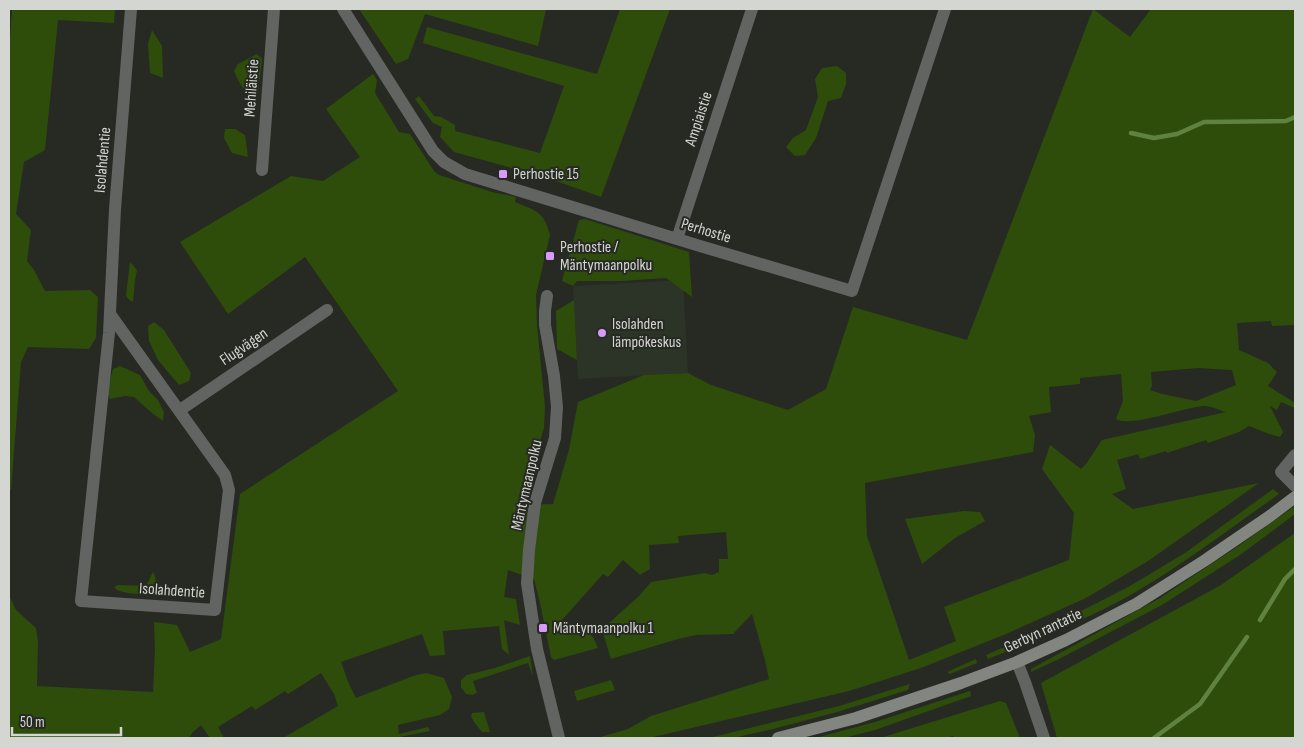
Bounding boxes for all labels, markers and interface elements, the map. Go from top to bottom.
street label: Mehiläistie [241,58,263,118]
street label: Ampiaistie [681,89,717,150]
street label: Isolahdentie [91,126,115,194]
place label: Perhostie 15 [513,165,579,184]
marker: Perhostie 15 [497,168,509,180]
street label: Perhostie [679,214,733,248]
place label: Perhostie / Mäntymaanpolku [560,238,652,275]
marker: Perhostie / Mäntymaanpolku [544,250,556,262]
place label: Isolahden lämpökeskus [612,315,682,352]
street label: Flugvägen [216,324,272,370]
marker: Isolahden lämpökeskus [596,327,608,339]
street label: Mäntymaanpolku [507,438,547,532]
street label: Isolahdentie [138,579,206,603]
street label: Gerbyn rantatie [1001,605,1085,657]
place label: Mäntymaanpolku 1 [553,619,654,638]
marker: Mäntymaanpolku 1 [537,622,549,634]
scale bar [12,704,121,736]
text: 50 m [20,713,45,732]

